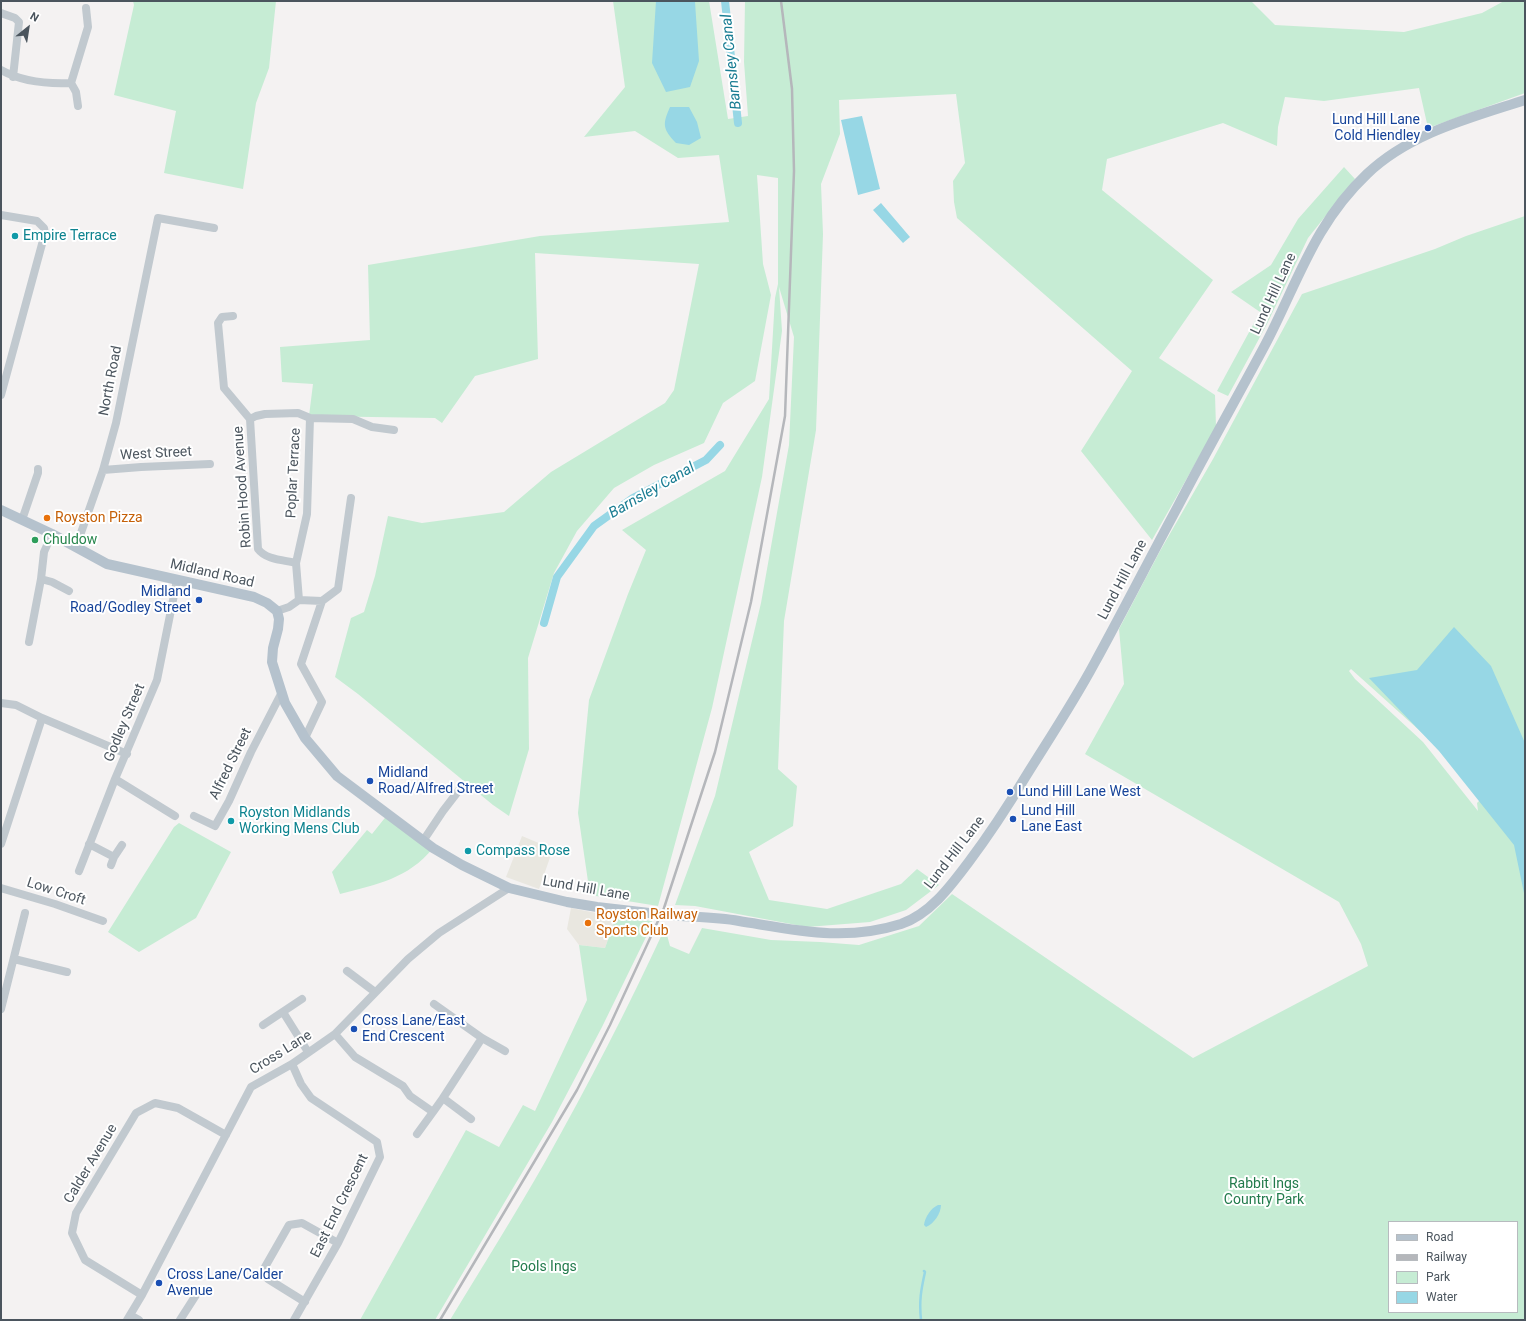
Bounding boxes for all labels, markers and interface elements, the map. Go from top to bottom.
north arrow [8,8,48,48]
text: N [28,10,41,25]
water label: Barnsley Canal [718,13,746,111]
place label: Lund Hill Lane Cold Hiendley [1332,112,1420,144]
marker: Lund Hill Lane Cold Hiendley [1423,123,1433,133]
place label: Empire Terrace [23,228,117,244]
marker: Empire Terrace [10,231,20,241]
street label: Lund Hill Lane [1248,251,1300,337]
street label: North Road [96,345,126,417]
street label: Robin Hood Avenue [230,425,256,549]
street label: Poplar Terrace [283,427,305,519]
street label: West Street [120,444,192,464]
water label: Barnsley Canal [606,459,698,523]
place label: Royston Pizza [55,510,143,526]
marker: Royston Pizza [42,513,52,523]
place label: Chuldow [43,532,97,548]
marker: Chuldow [30,535,40,545]
street label: Lund Hill Lane [1095,537,1151,623]
street label: Midland Road [168,556,256,592]
place label: Midland Road/Godley Street [70,584,191,616]
marker: Midland Road/Godley Street [194,595,204,605]
street label: Godley Street [101,681,149,765]
street label: Alfred Street [206,725,256,803]
place label: Midland Road/Alfred Street [378,765,494,798]
marker: Midland Road/Alfred Street [365,776,375,786]
place label: Lund Hill Lane West [1018,784,1141,800]
marker: Lund Hill Lane West [1005,787,1015,797]
place label: Lund Hill Lane East [1021,803,1082,836]
place label: Royston Midlands Working Mens Club [239,805,360,838]
street label: Lund Hill Lane [921,813,989,893]
marker: Lund Hill Lane East [1008,814,1018,824]
marker: Royston Midlands Working Mens Club [226,816,236,826]
place label: Compass Rose [476,843,570,859]
marker: Compass Rose [463,846,473,856]
street label: Lund Hill Lane [541,873,631,905]
street label: Low Croft [25,875,87,909]
place label: Royston Railway Sports Club [596,907,698,940]
marker: Royston Railway Sports Club [583,918,593,928]
place label: Cross Lane/East End Crescent [362,1013,465,1046]
marker: Cross Lane/East End Crescent [349,1024,359,1034]
street label: Cross Lane [247,1027,315,1079]
street label: Calder Avenue [61,1121,121,1207]
street label: East End Crescent [308,1151,372,1261]
park label: Rabbit Ings Country Park [1224,1176,1304,1208]
legend [1388,1221,1518,1313]
text: Road [1426,1230,1454,1244]
text: Railway [1426,1250,1467,1264]
park label: Pools Ings [511,1259,577,1275]
place label: Cross Lane/Calder Avenue [167,1267,283,1300]
text: Park [1426,1270,1450,1284]
marker: Cross Lane/Calder Avenue [154,1278,164,1288]
text: Water [1426,1290,1457,1304]

